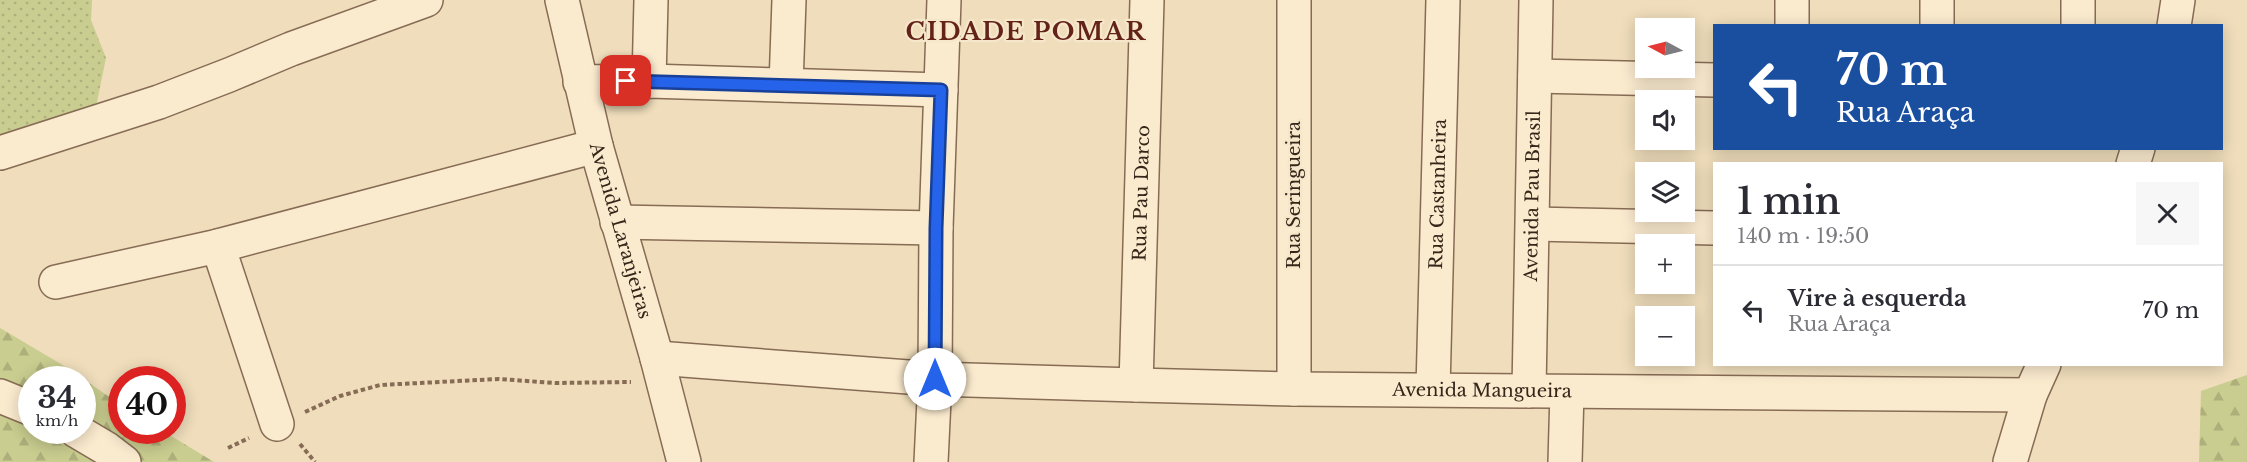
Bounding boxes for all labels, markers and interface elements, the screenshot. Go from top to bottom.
district label: CIDADE POMAR [905,17,1147,46]
north arrow [1635,18,1695,78]
map controls [1635,18,1695,366]
text: 70 m [1836,44,1947,96]
icon: left [1737,48,1815,126]
pin [600,55,651,106]
icon: arrive [609,64,642,97]
button: sound [1635,90,1695,150]
text: Rua Araça [1836,96,1975,129]
street label: Avenida Pau Brasil [1520,110,1545,283]
street label: Rua Castanheira [1425,119,1451,270]
street label: Rua Seringueira [1283,121,1305,269]
street label: Rua Pau Darco [1129,125,1154,261]
street label: Avenida Laranjeiras [584,139,656,321]
button: layers [1635,162,1695,222]
text: 1 min [1737,179,1841,224]
button: close [2136,182,2199,245]
text: 140 m · 19:50 [1737,224,1869,248]
button: + [1635,234,1695,294]
text: Vire à esquerda [1788,285,1967,312]
icon: left [1737,294,1770,327]
text: 70 m [2142,297,2199,324]
button: − [1635,306,1695,366]
text: Rua Araça [1788,312,1891,336]
position arrow [903,347,967,411]
speed limit sign: 40 [108,366,186,444]
text: 34 [37,379,77,416]
street label: Avenida Mangueira [1391,379,1572,402]
text: km/h [36,411,78,430]

